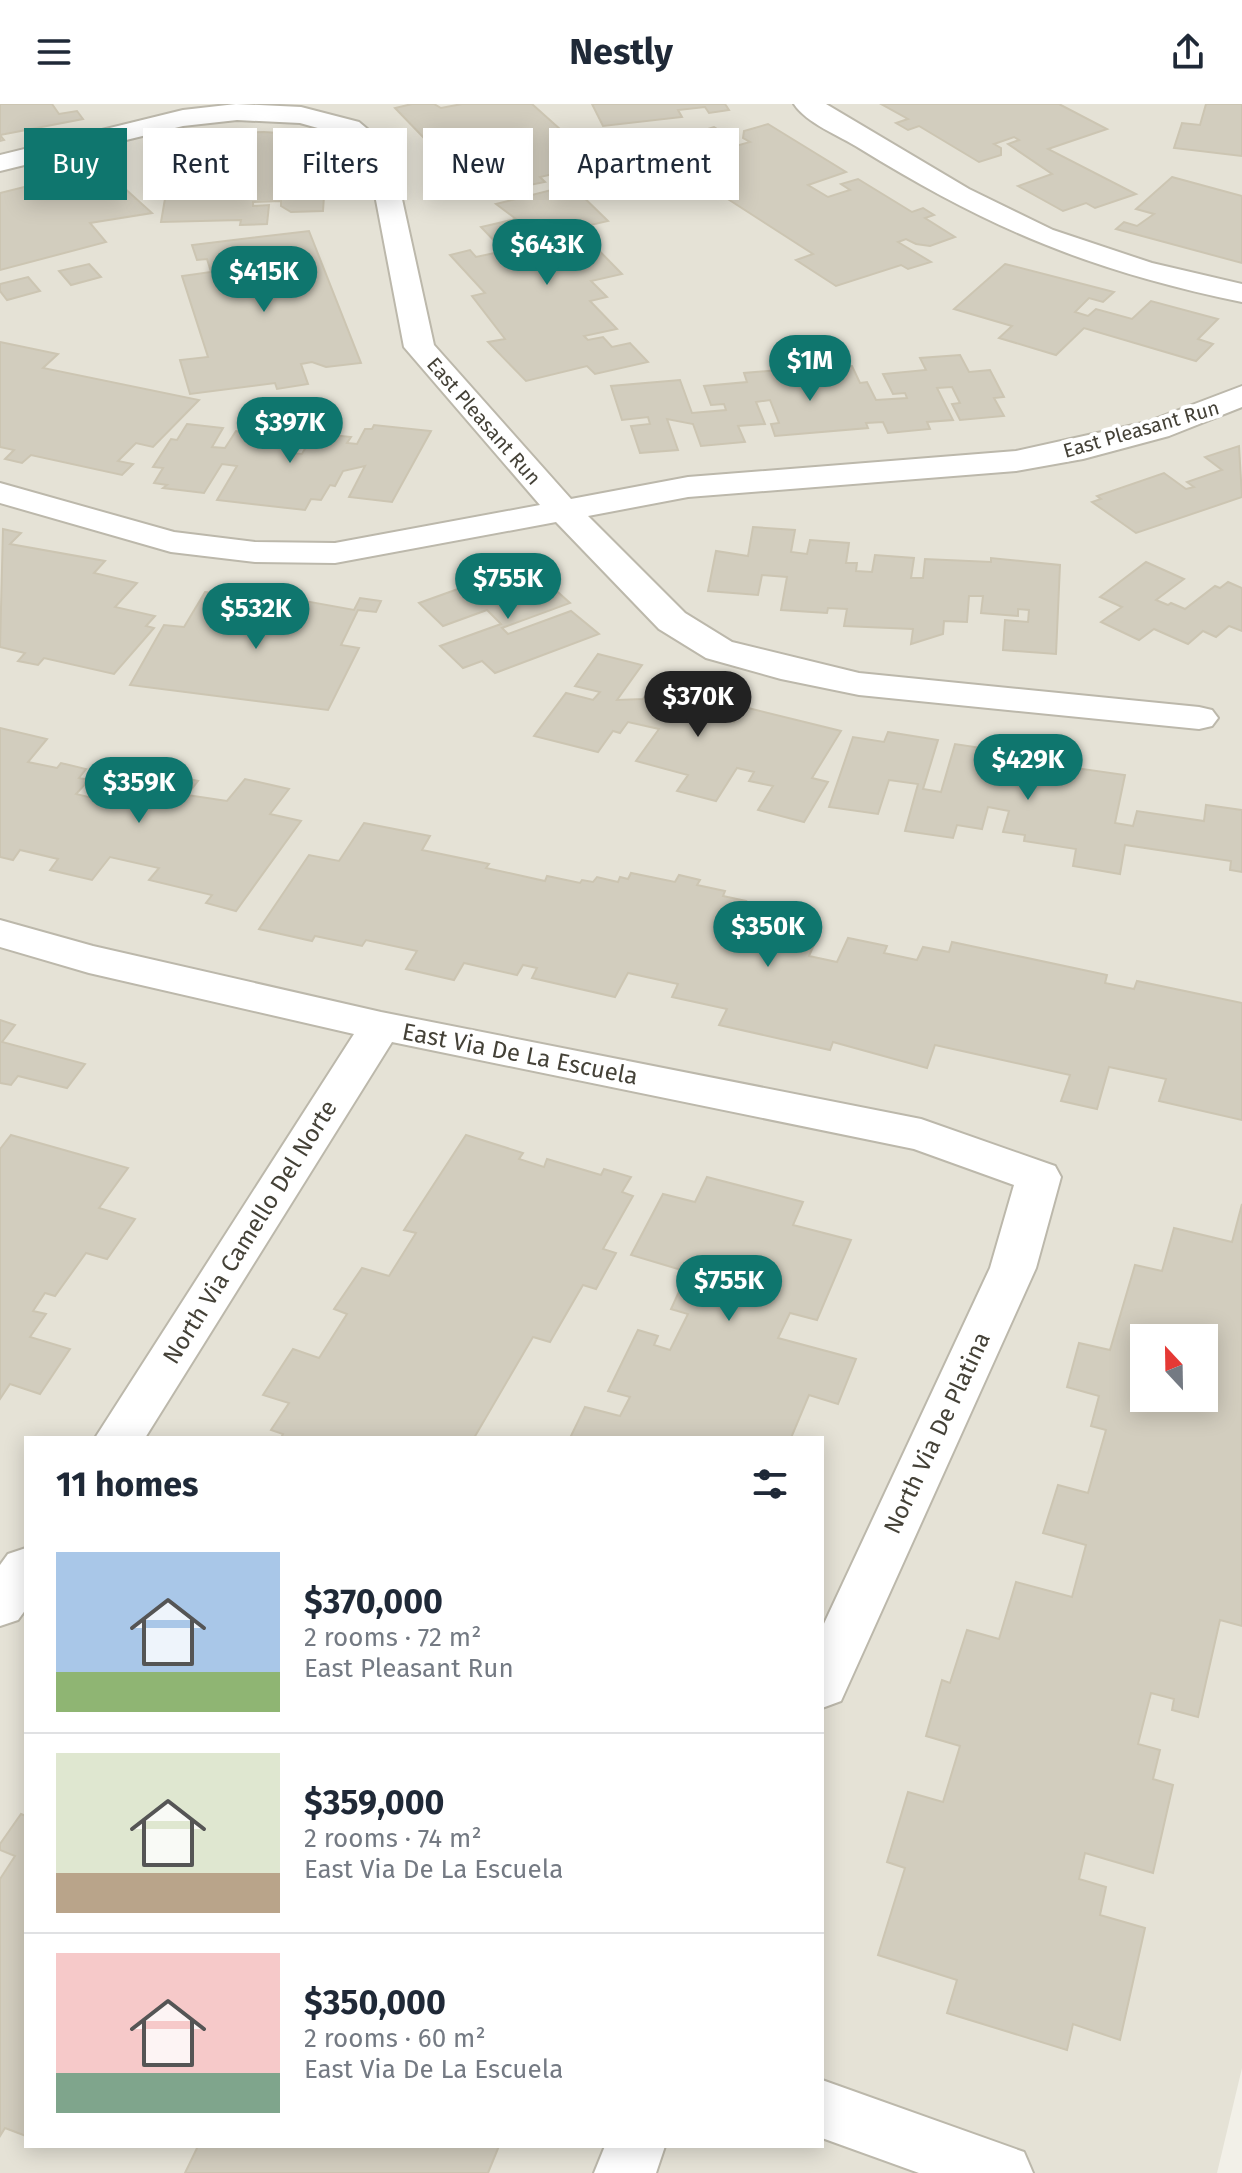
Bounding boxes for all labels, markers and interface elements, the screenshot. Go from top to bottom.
icon: menu [32,30,76,74]
text: Nestly [569,30,673,74]
icon: share [1166,30,1210,74]
chip: Buy [24,128,127,200]
chip: Rent [143,128,257,200]
chip: Filters [273,128,407,200]
chip: New [423,128,533,200]
chip: Apartment [549,128,739,200]
pin: $643K [491,219,603,287]
text: $643K [510,229,584,260]
pin: $415K [208,246,320,314]
text: $415K [229,256,299,287]
pin: $1M [771,335,849,403]
text: $1M [787,345,833,376]
street label: East Pleasant Run [422,352,546,490]
street label: East Pleasant Run [1060,395,1222,463]
pin: $397K [234,397,346,465]
text: $397K [255,407,325,438]
pin: $755K [452,553,564,621]
text: $755K [473,563,543,594]
pin: $532K [200,583,312,651]
text: $532K [220,593,292,624]
pin: $370K [642,671,754,739]
text: $370K [662,681,734,712]
pin: $429K [972,734,1084,802]
text: $429K [992,744,1064,775]
pin: $359K [83,757,195,825]
text: $359K [103,767,175,798]
pin: $350K [712,901,824,969]
text: $350K [731,911,805,942]
street label: East Via De La Escuela [400,1017,640,1091]
street label: North Via Camello Del Norte [157,1095,343,1369]
pin: $755K [673,1255,785,1323]
text: $755K [694,1265,764,1296]
north arrow [1130,1324,1218,1412]
map controls [1130,1324,1218,1412]
street label: North Via De Platina [878,1328,996,1538]
icon: filters [748,1462,792,1506]
text: 11 homes [56,1464,198,1505]
text: $370,000 [304,1581,443,1622]
icon: home [120,1584,216,1680]
text: 2 rooms · 72 m² [304,1622,481,1653]
text: East Pleasant Run [304,1653,514,1684]
text: $359,000 [304,1782,444,1823]
icon: home [120,1785,216,1881]
text: 2 rooms · 74 m² [304,1823,482,1854]
text: East Via De La Escuela [304,1854,563,1885]
text: $350,000 [304,1982,446,2023]
icon: home [120,1985,216,2081]
text: 2 rooms · 60 m² [304,2023,486,2054]
text: East Via De La Escuela [304,2054,563,2085]

